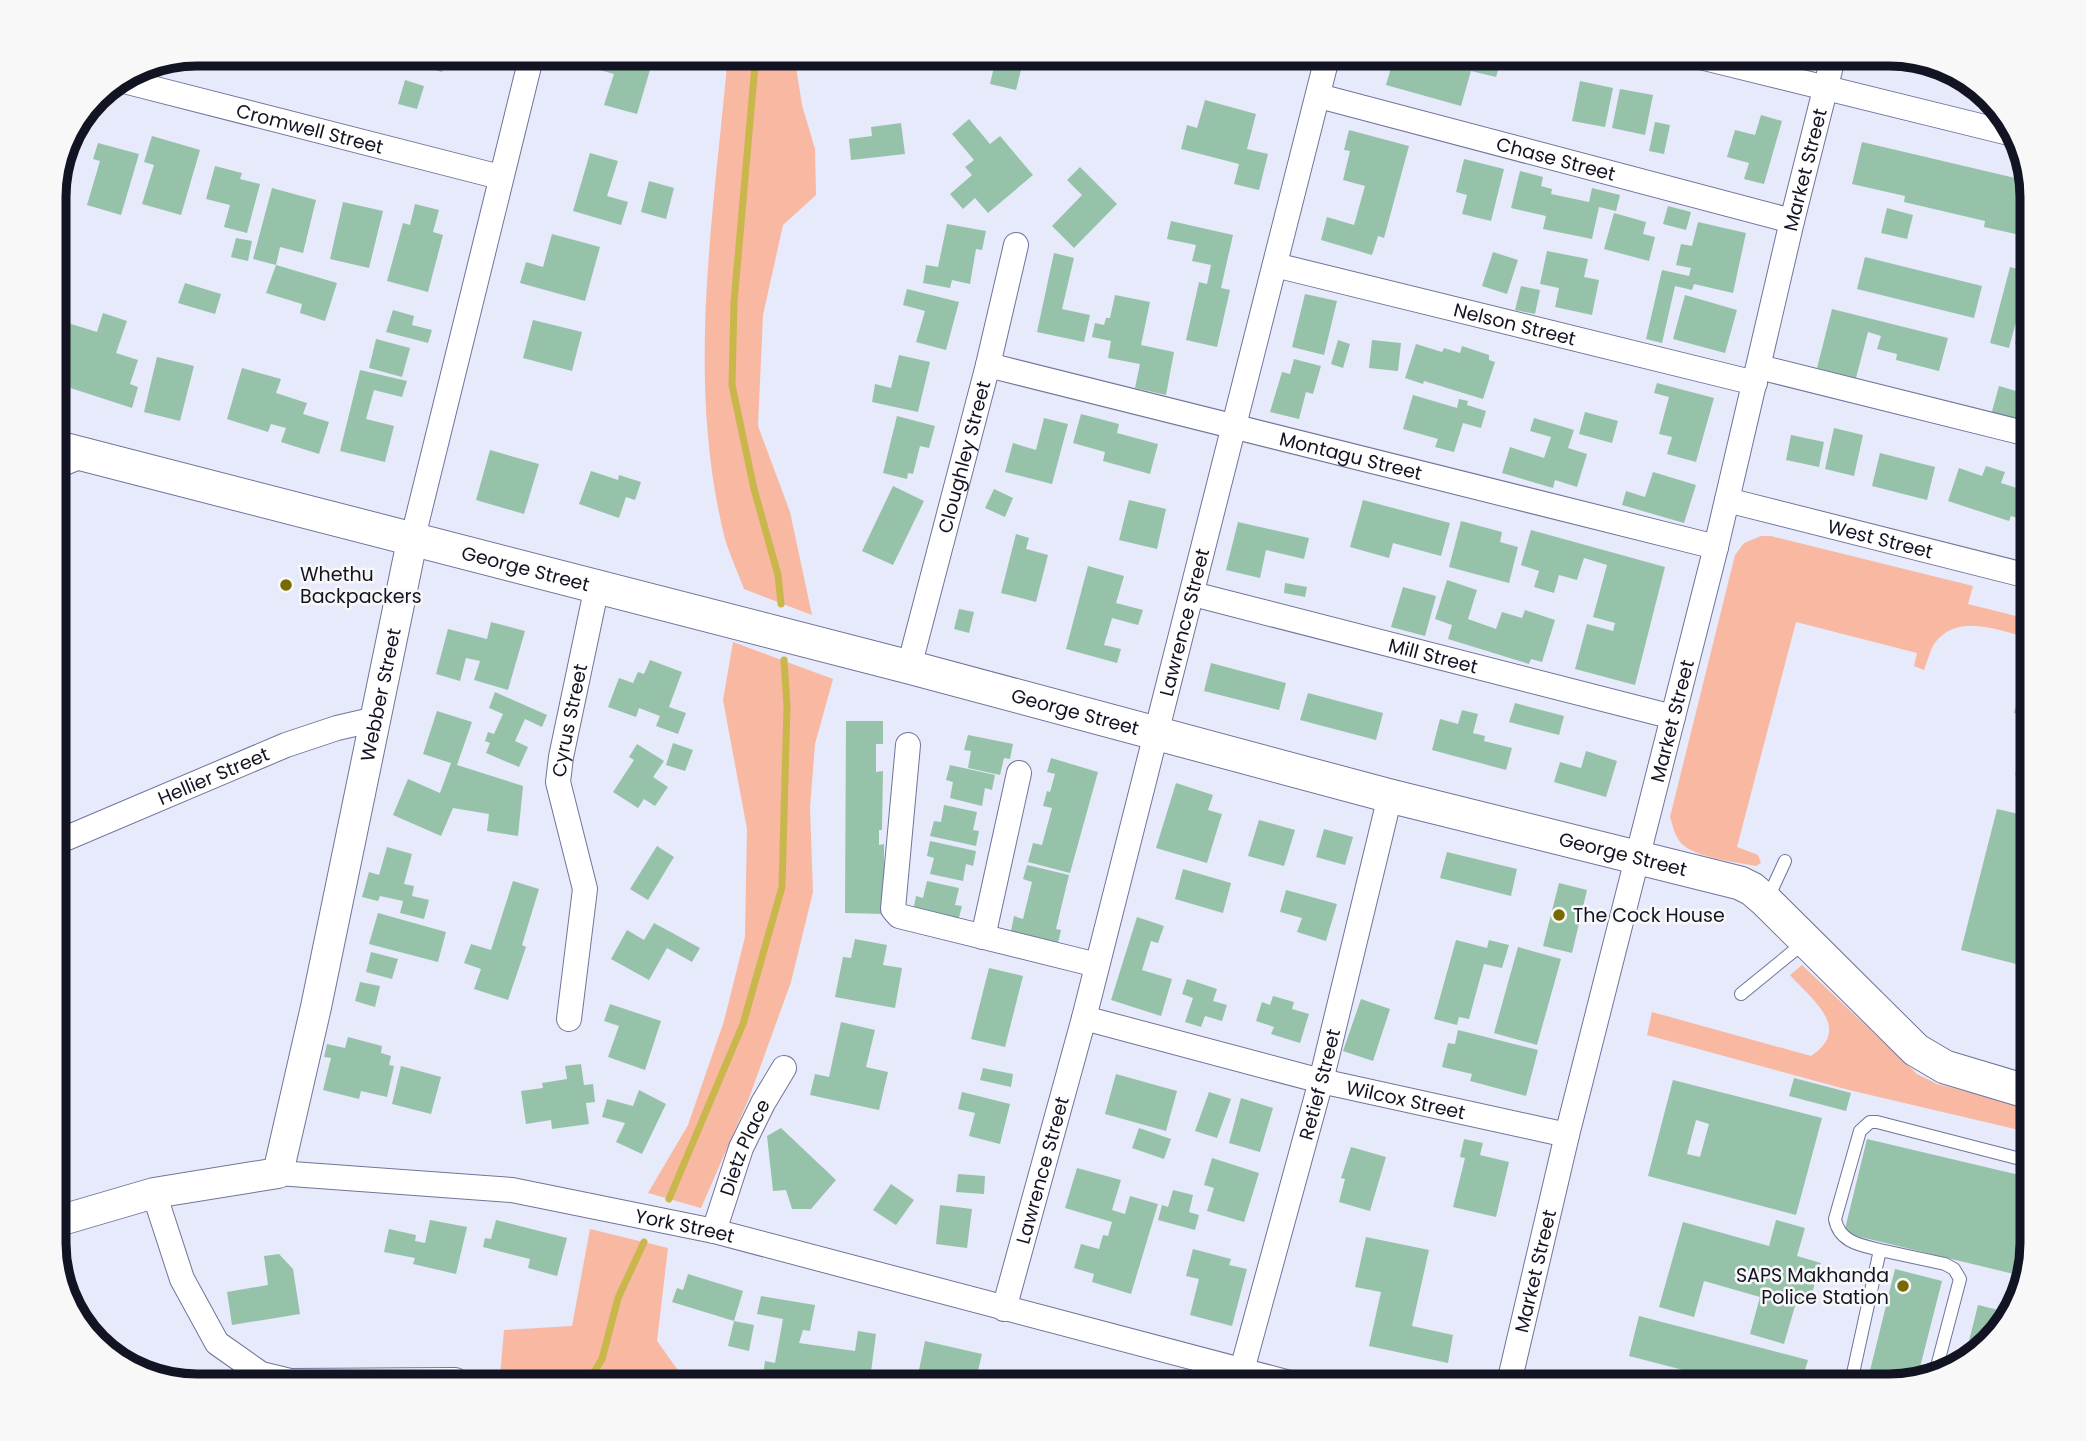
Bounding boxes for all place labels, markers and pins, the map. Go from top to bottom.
place label: Whethu Backpackers [300,561,422,610]
marker: Whethu Backpackers [278,577,294,593]
place label: The Cock House [1573,902,1725,929]
marker: The Cock House [1551,907,1567,923]
place label: SAPS Makhanda Police Station [1736,1262,1889,1311]
marker: SAPS Makhanda Police Station [1895,1278,1911,1294]

